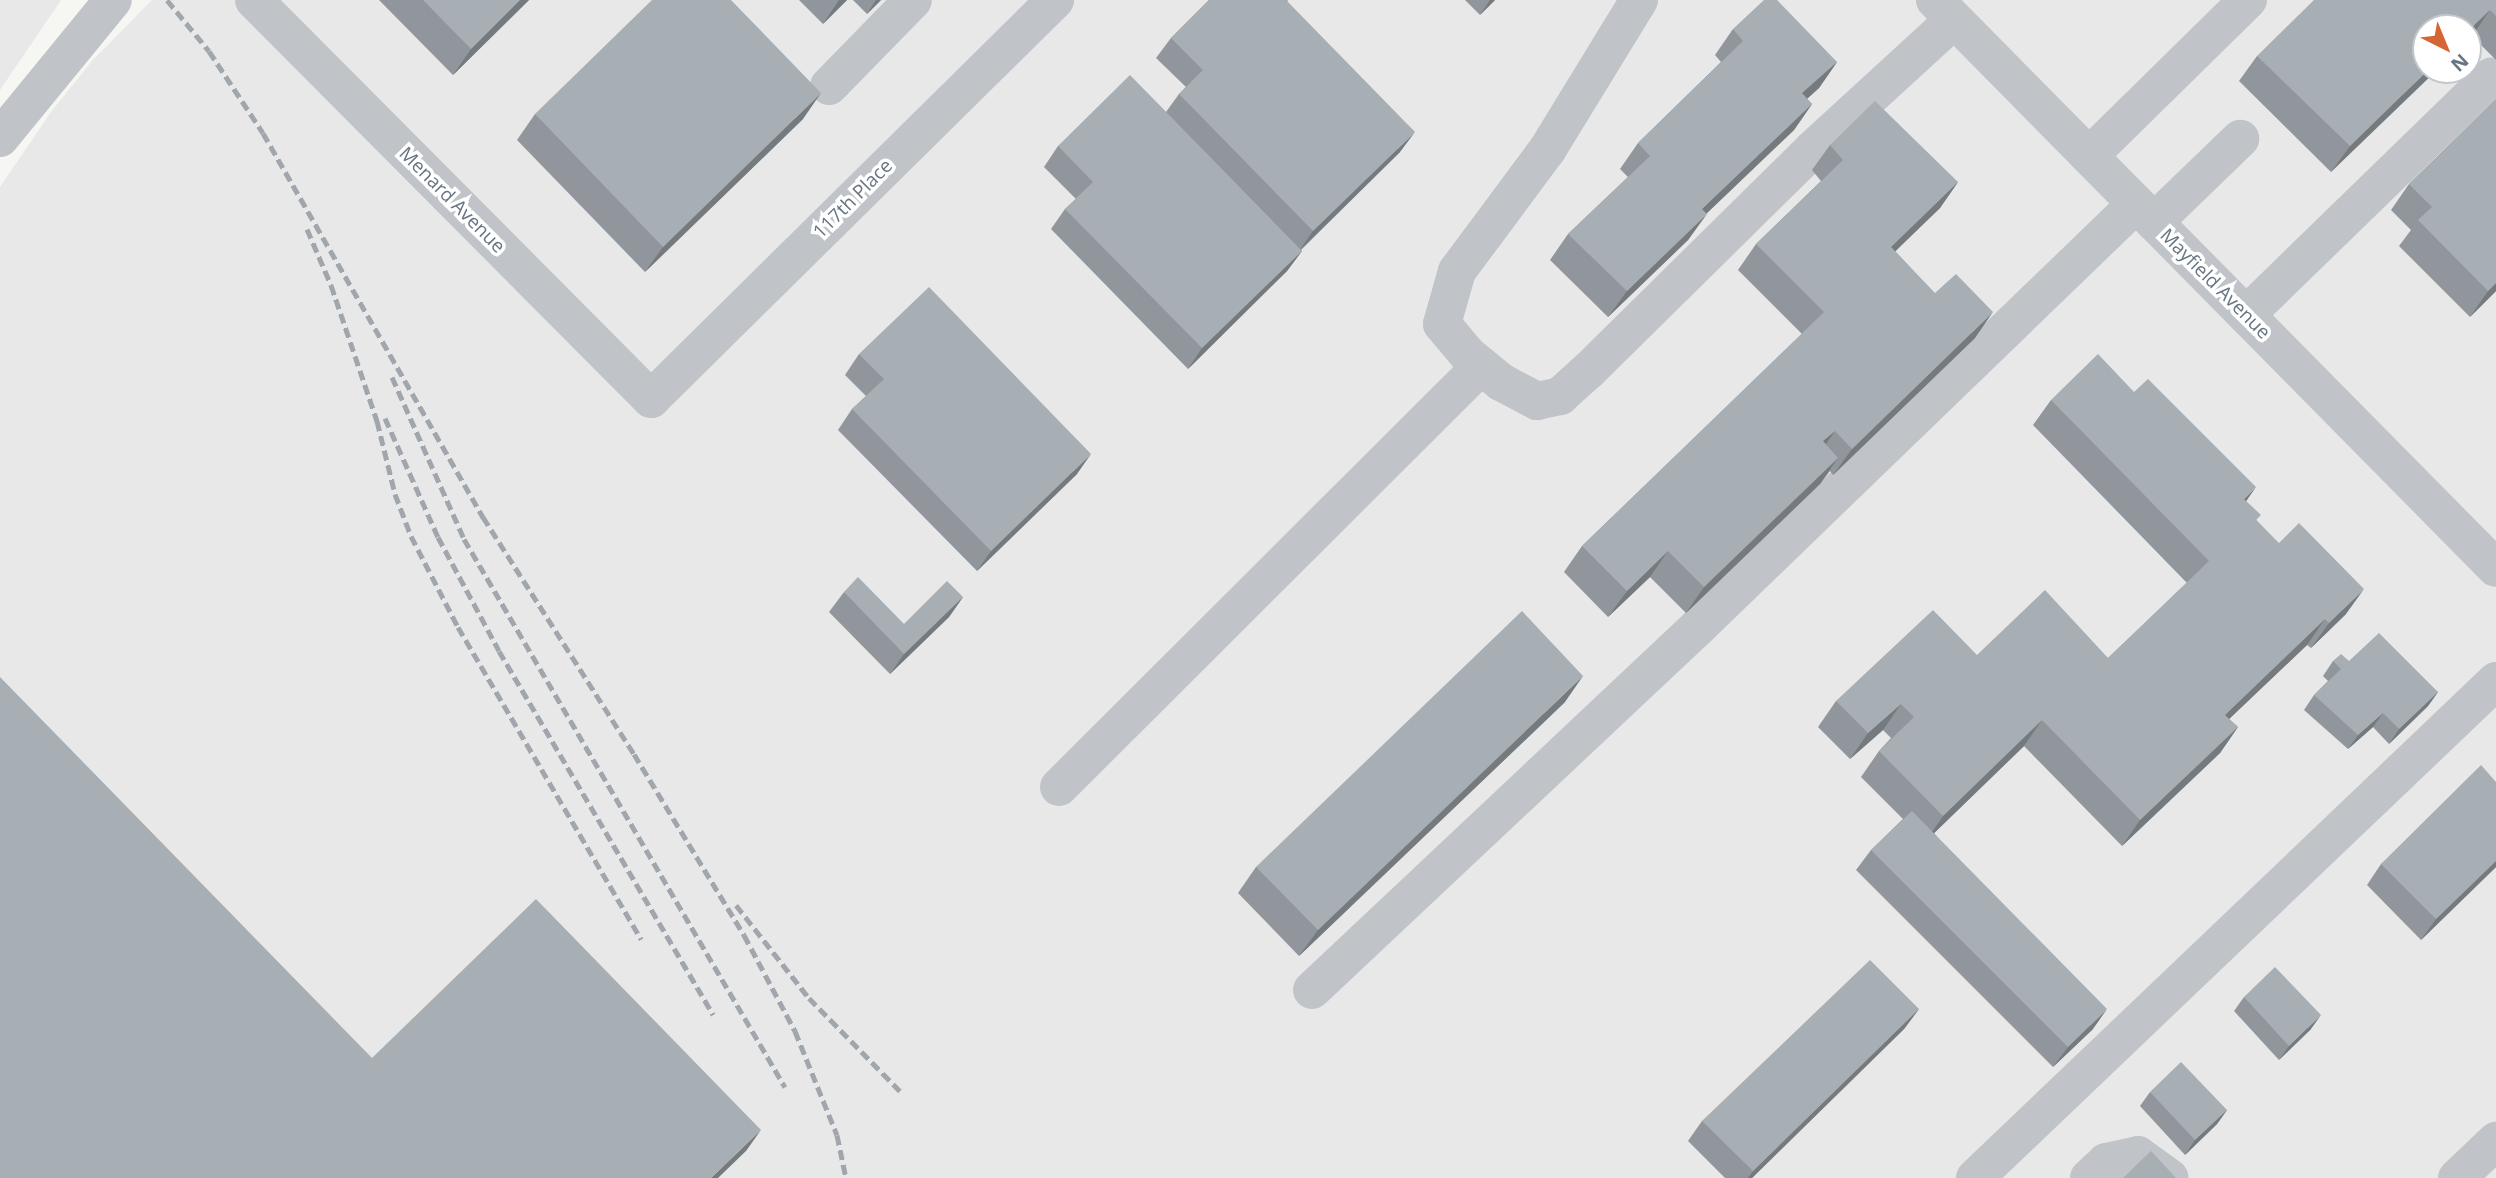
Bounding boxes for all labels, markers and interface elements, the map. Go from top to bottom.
north arrow [2412,14,2482,84]
text: N [2445,48,2474,78]
street label: Menard Avenue [394,142,510,258]
street label: 117th Place [809,155,897,243]
street label: Mayfield Avenue [2155,224,2275,344]

